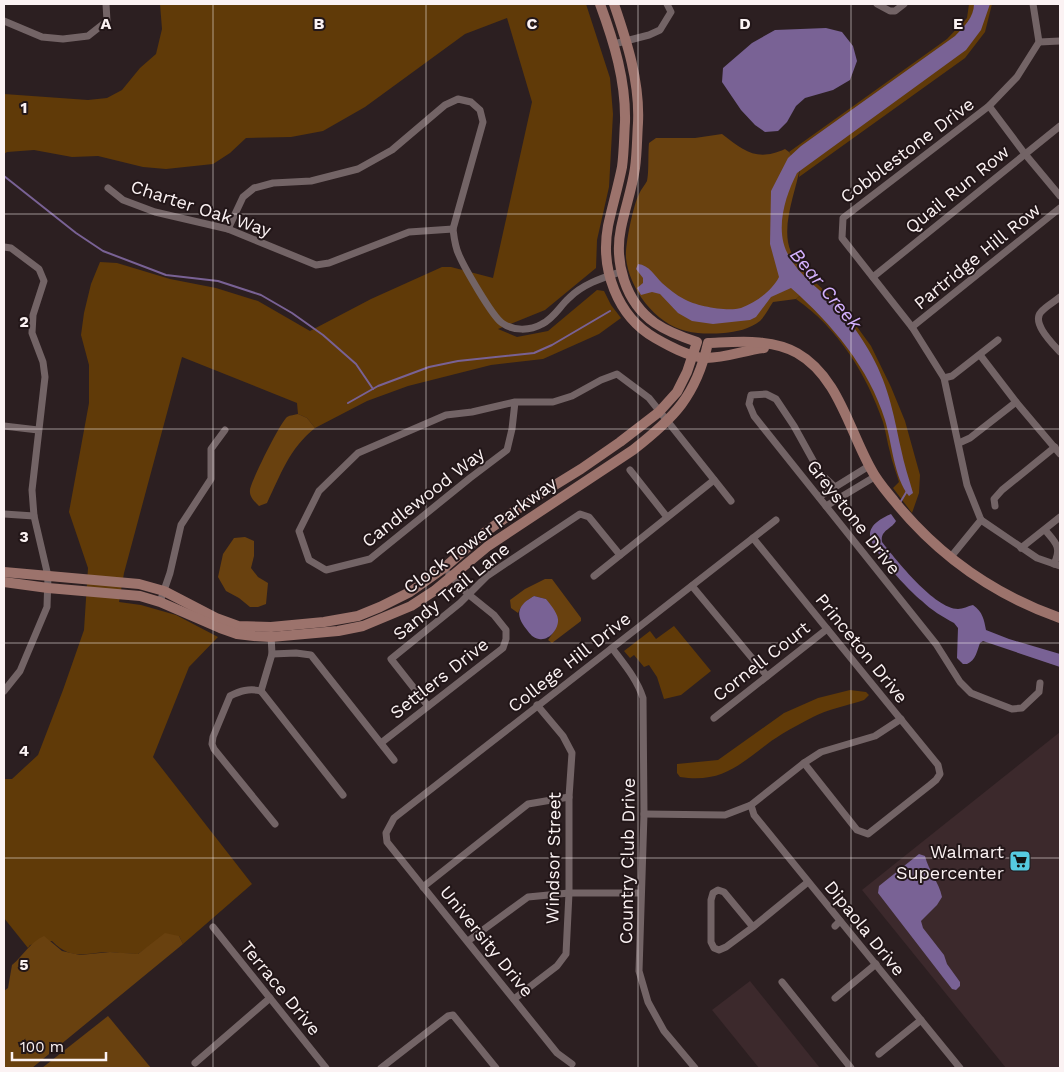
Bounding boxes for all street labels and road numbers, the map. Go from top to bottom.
street label: Cobblestone Drive [836,93,978,207]
street label: Quail Run Row [901,141,1013,237]
street label: Charter Oak Way [128,175,274,241]
street label: Partridge Hill Row [909,199,1045,313]
street label: Candlewood Way [358,442,489,551]
street label: Greystone Drive [803,456,905,578]
street label: Clock Tower Parkway [399,472,561,598]
street label: Sandy Trail Lane [389,538,513,644]
street label: Princeton Drive [811,589,913,707]
street label: College Hill Drive [503,608,635,716]
street label: Cornell Court [708,616,814,705]
street label: Settlers Drive [386,633,492,723]
street label: Country Club Drive [615,778,639,944]
street label: Windsor Street [541,791,565,924]
street label: Dipaola Drive [820,876,910,980]
street label: University Drive [436,881,538,1001]
street label: Terrace Drive [237,937,325,1039]

